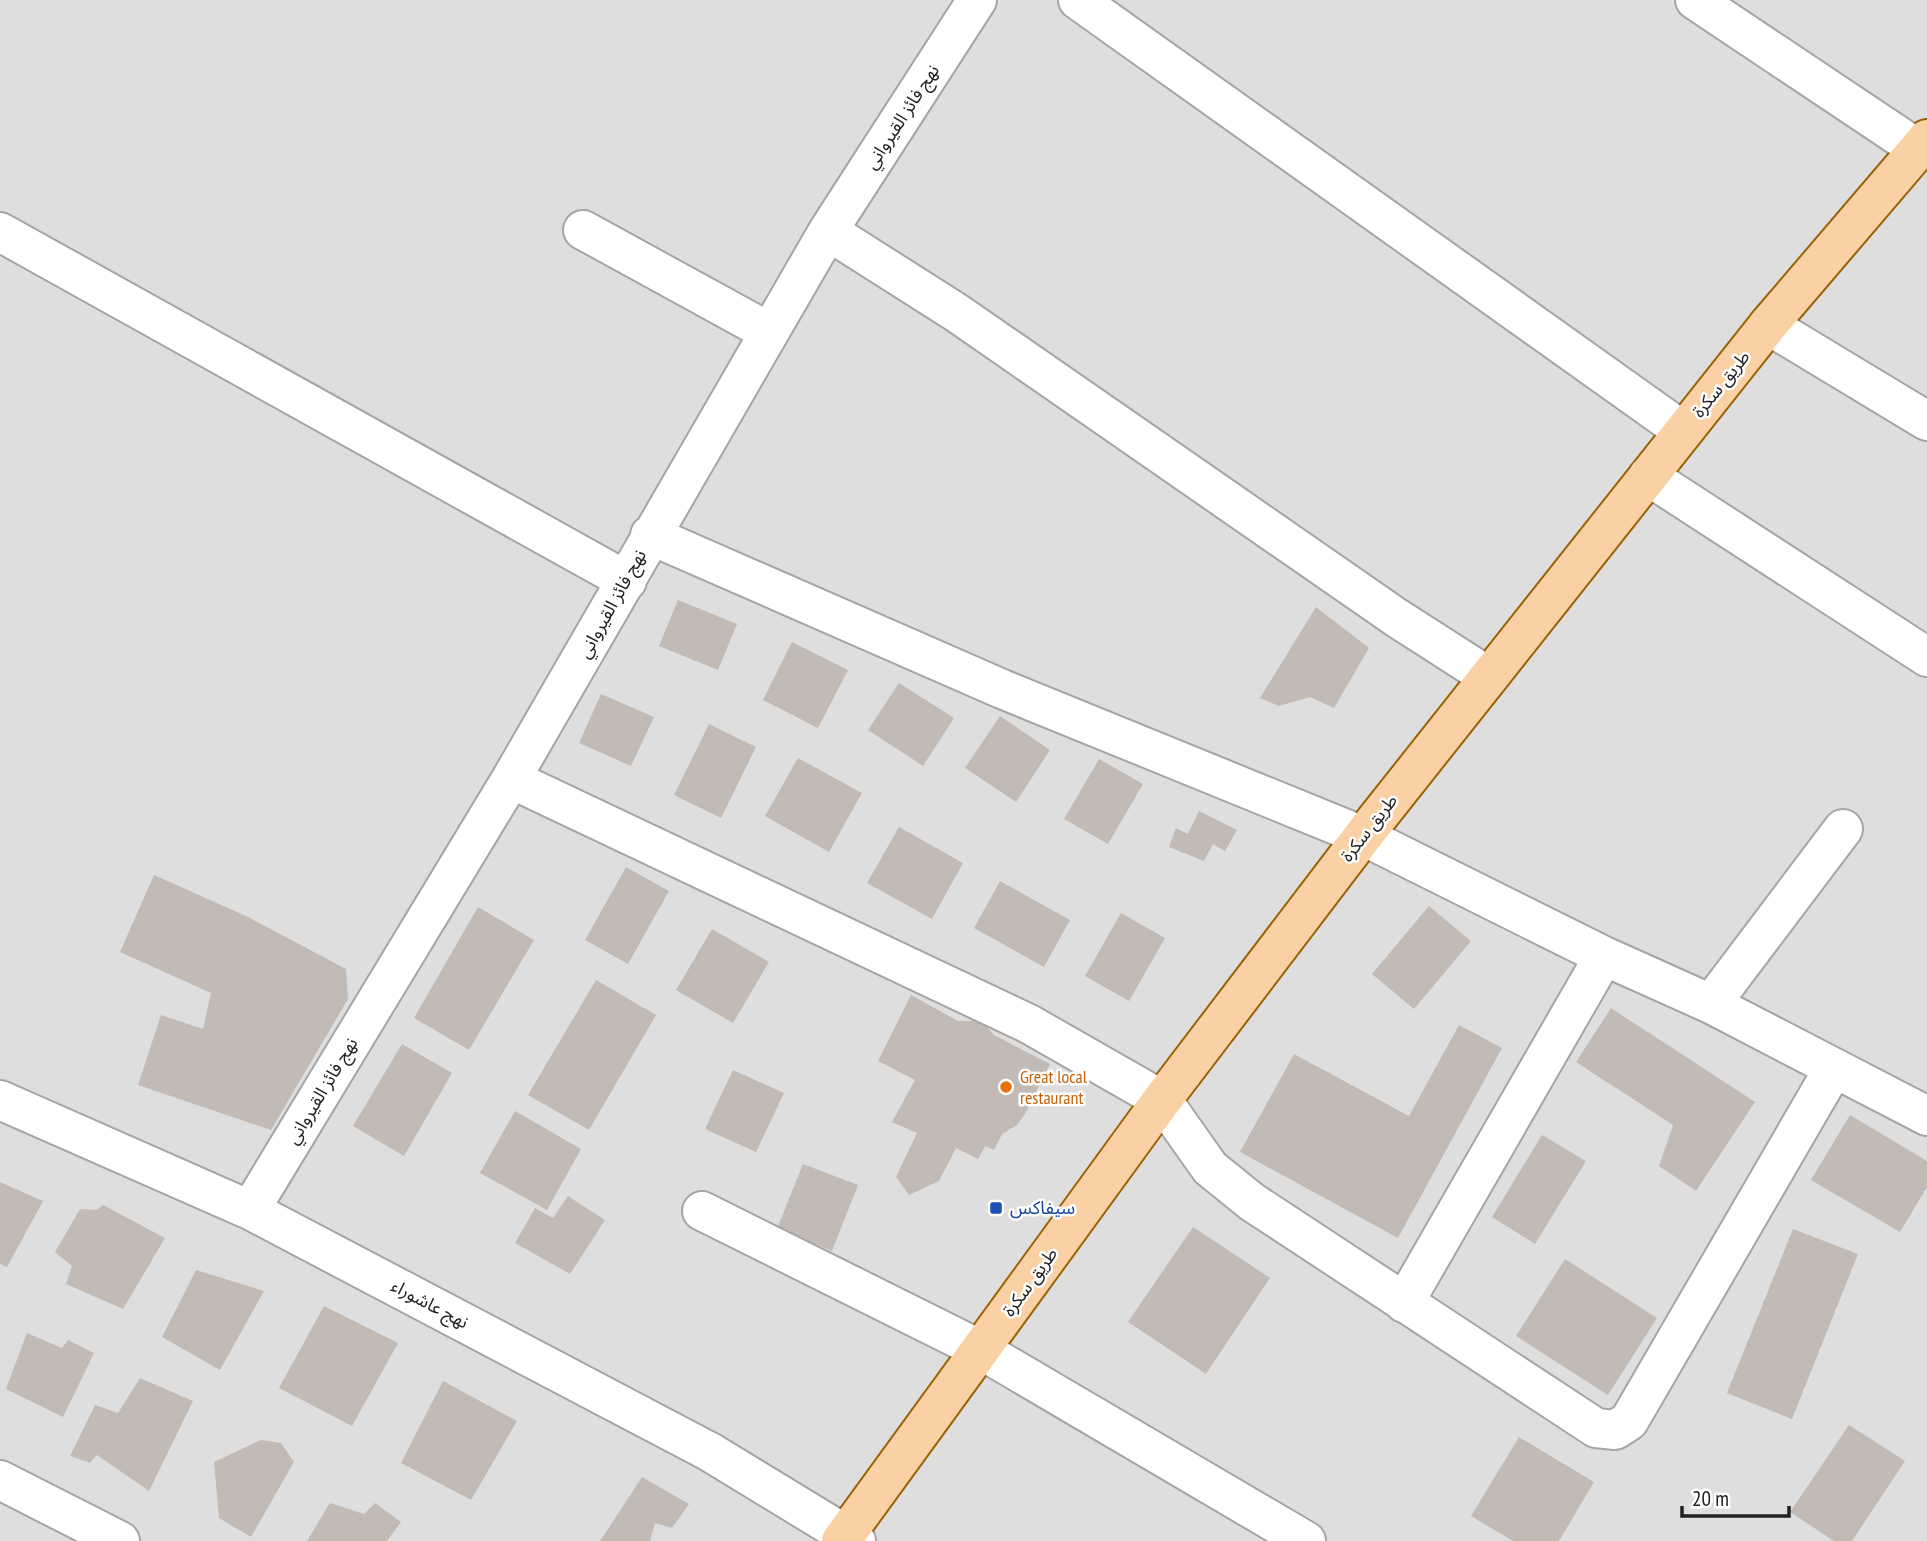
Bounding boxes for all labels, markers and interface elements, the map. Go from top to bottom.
street label: نهج فائز القيرواني [859,60,946,175]
street label: طريق سكرة [1687,346,1755,422]
street label: نهج فائز القيرواني [572,545,653,663]
street label: طريق سكرة [1335,789,1402,866]
street label: نهج فائز القيرواني [281,1033,364,1150]
place label: Great local restaurant [1020,1065,1088,1109]
marker: Great local restaurant [998,1079,1014,1095]
place label: سيفاكس [1010,1196,1075,1219]
marker: سيفاكس [988,1200,1004,1216]
street label: طريق سكرة [997,1243,1062,1321]
street label: نهج عاشوراء [387,1274,473,1335]
scale bar [1682,1474,1789,1518]
text: 20 m [1692,1485,1729,1512]

